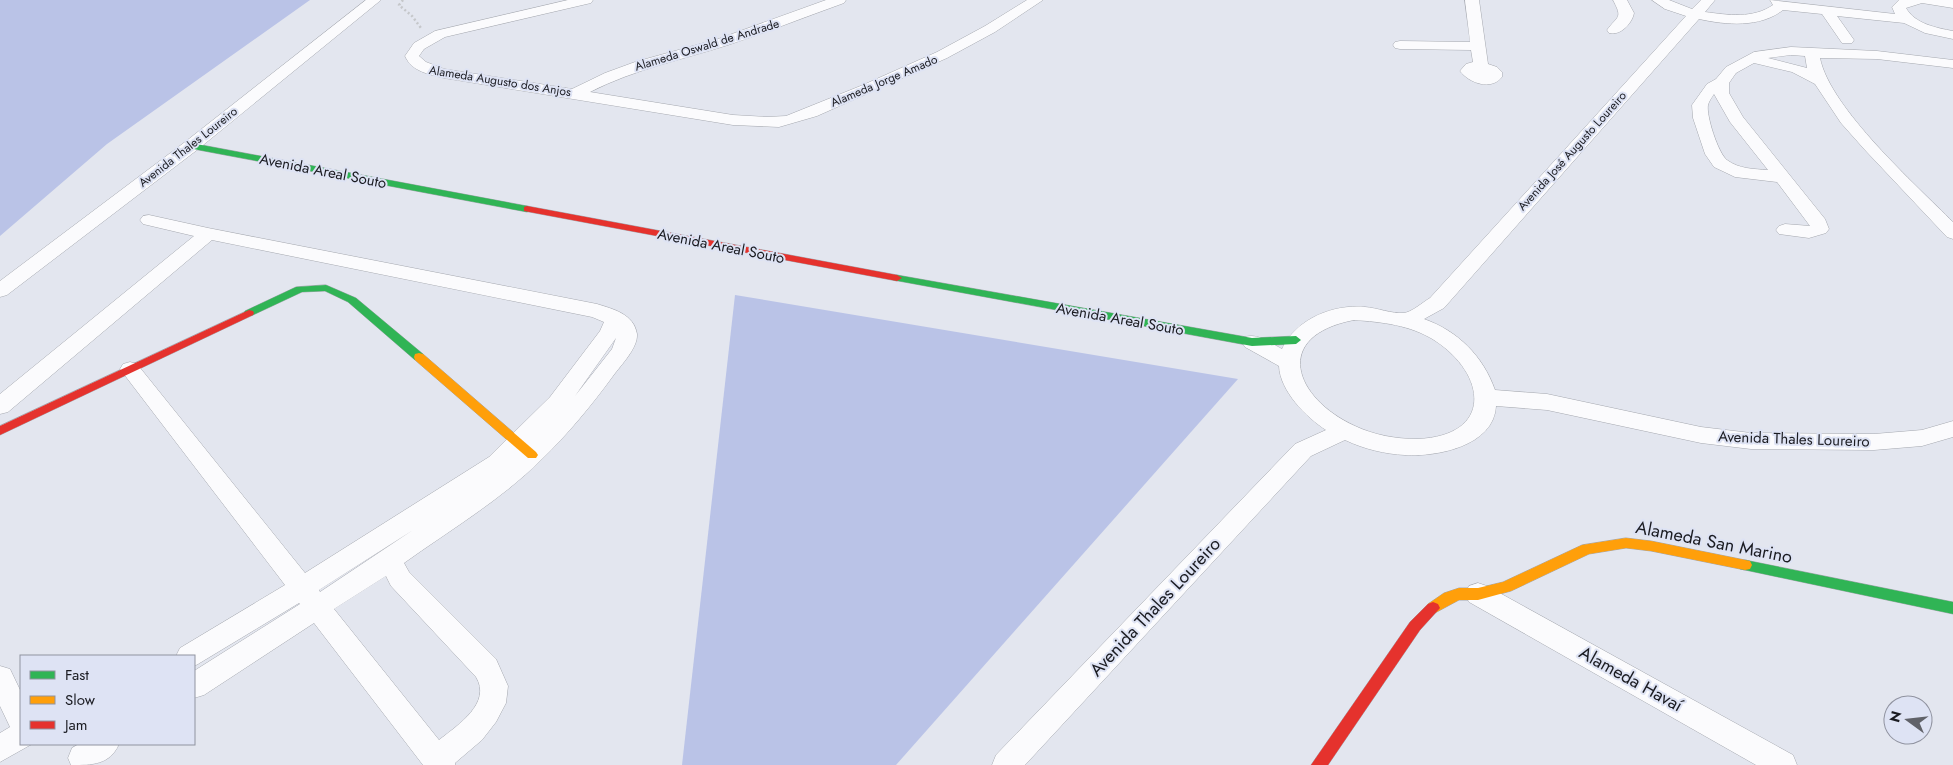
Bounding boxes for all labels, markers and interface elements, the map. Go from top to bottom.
street label: Alameda Oswald de Andrade [633,14,781,76]
street label: Alameda Jorge Amado [828,50,941,112]
street label: Alameda Augusto dos Anjos [428,61,572,101]
street label: Avenida José Augusto Loureiro [1513,87,1631,215]
street label: Avenida Thales Loureiro [135,102,242,191]
street label: Avenida Areal Souto [258,148,388,194]
street label: Avenida Areal Souto [656,223,786,269]
street label: Avenida Areal Souto [1055,297,1185,341]
street label: Avenida Thales Loureiro [1718,425,1870,453]
street label: Alameda San Marino [1633,514,1795,570]
street label: Avenida Thales Loureiro [1083,532,1227,682]
street label: Alameda Havaí [1574,640,1689,719]
legend [20,655,195,745]
text: Fast [65,664,89,686]
text: Slow [65,689,96,711]
north arrow [1883,695,1933,745]
text: N [1884,709,1907,725]
text: Jam [63,714,88,736]

